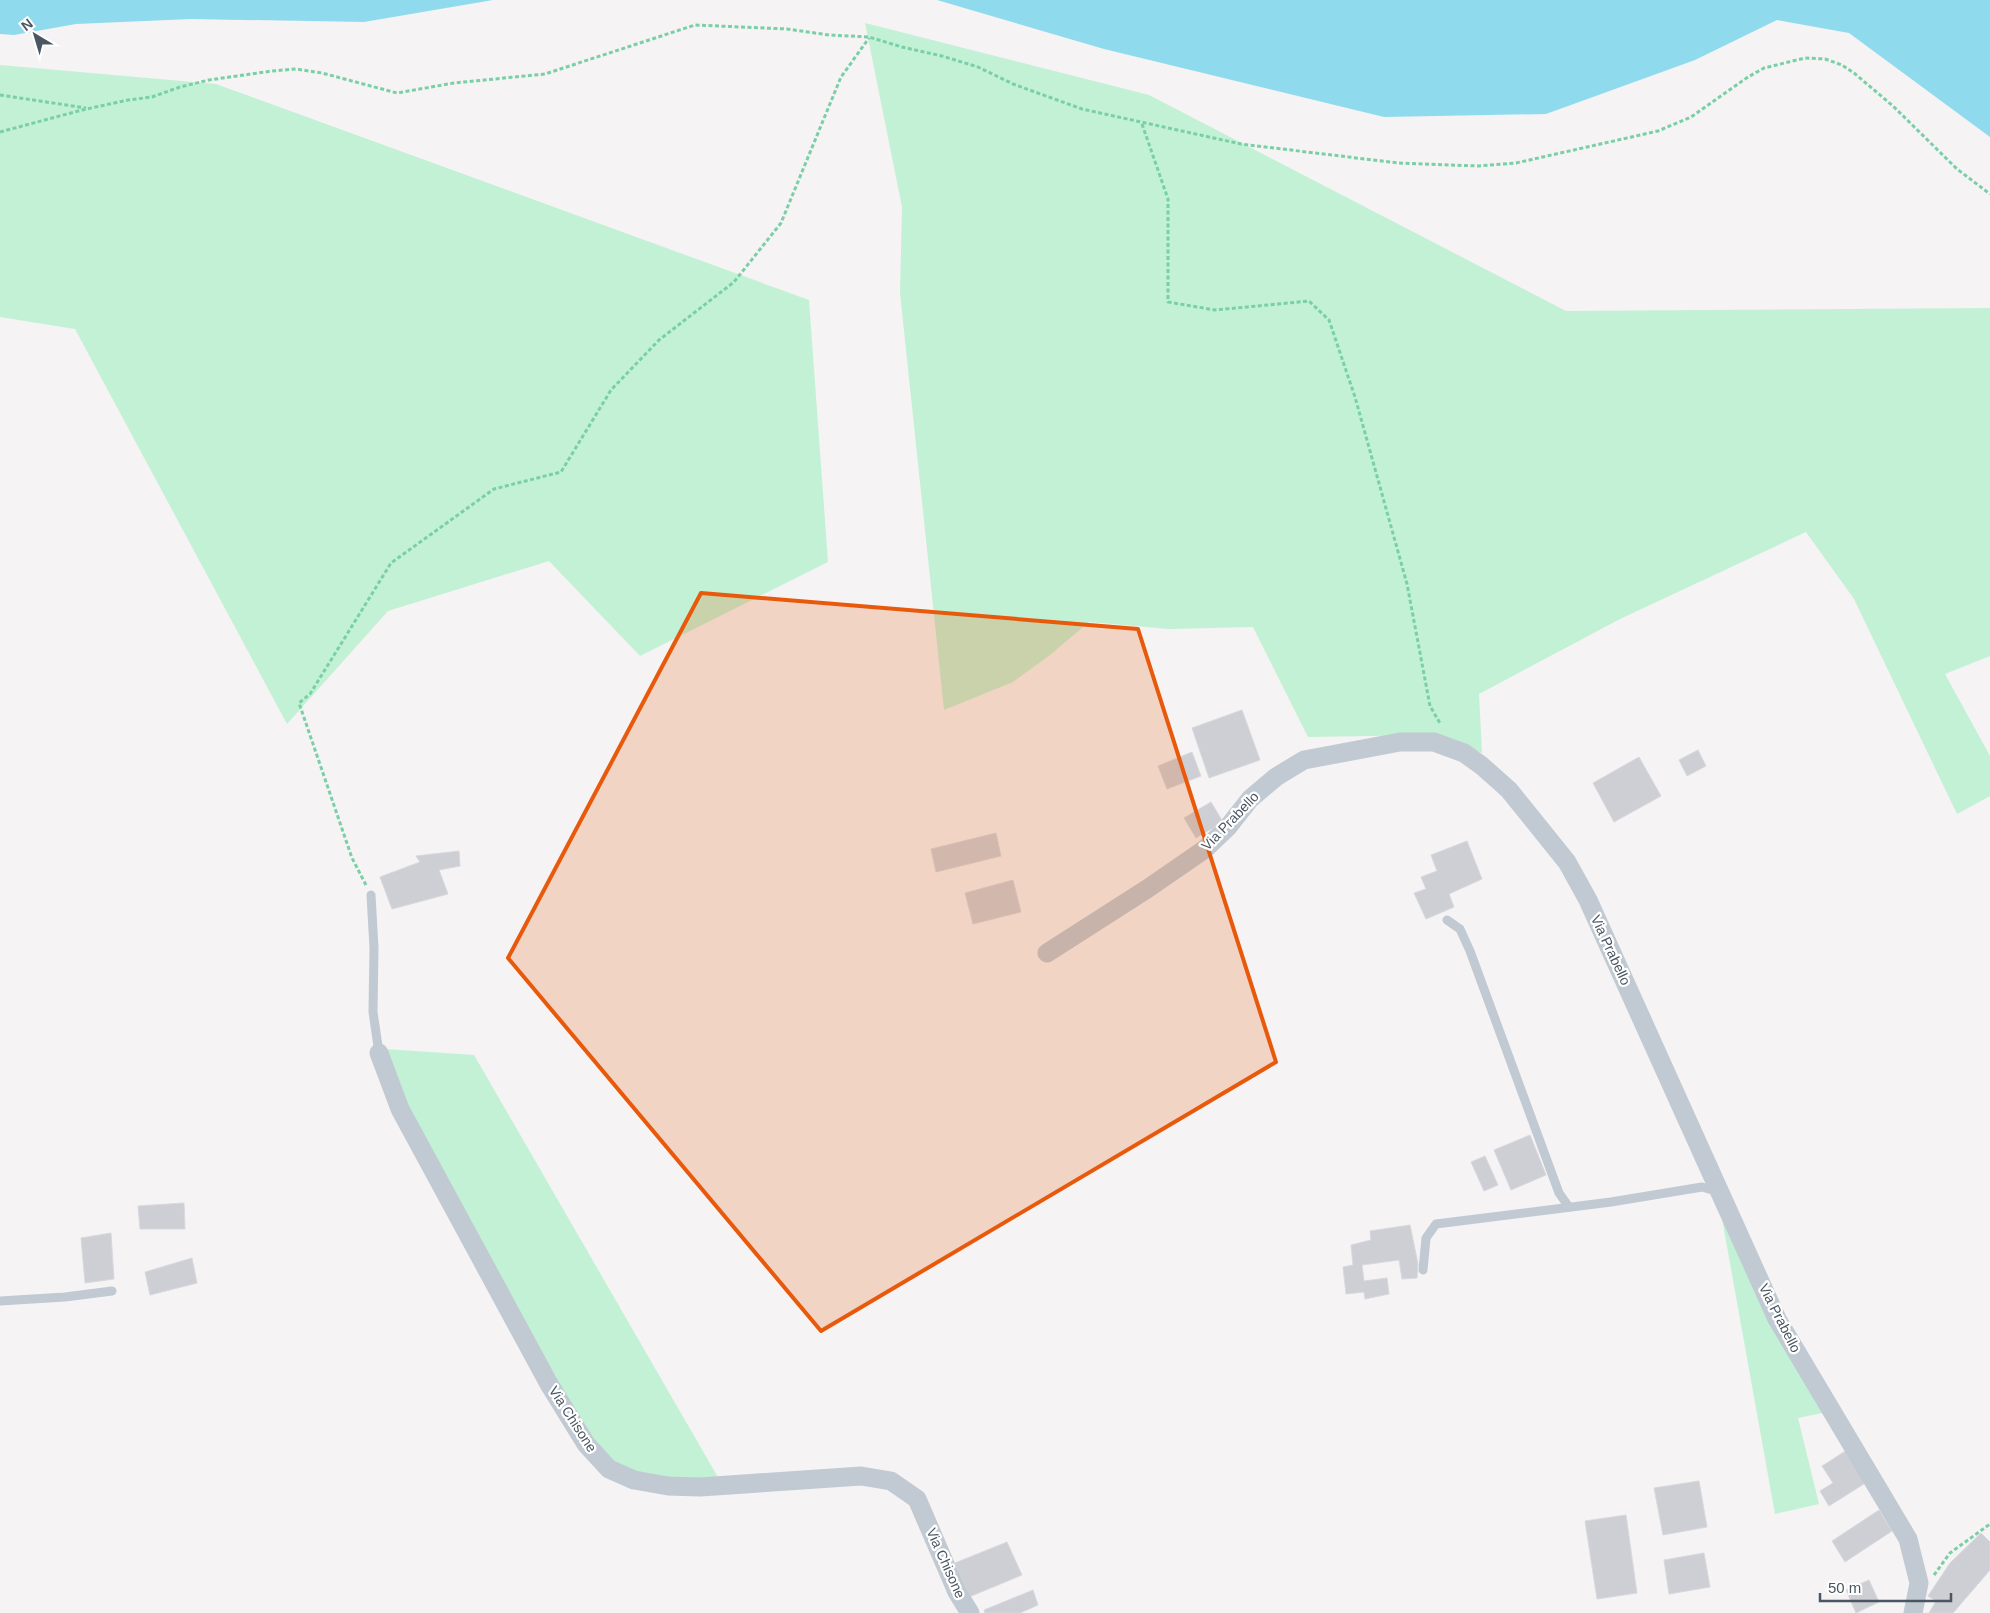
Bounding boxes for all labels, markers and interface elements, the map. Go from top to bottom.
north arrow [10,10,60,60]
text: N [18,15,36,34]
street label: Via Prabello [1198,788,1262,854]
street label: Via Prabello [1588,913,1634,988]
street label: Via Prabello [1756,1281,1804,1355]
street label: Via Chisone [546,1383,600,1455]
street label: Via Chisone [923,1525,969,1601]
scale bar [1820,1570,1951,1602]
text: 50 m [1828,1579,1861,1596]

